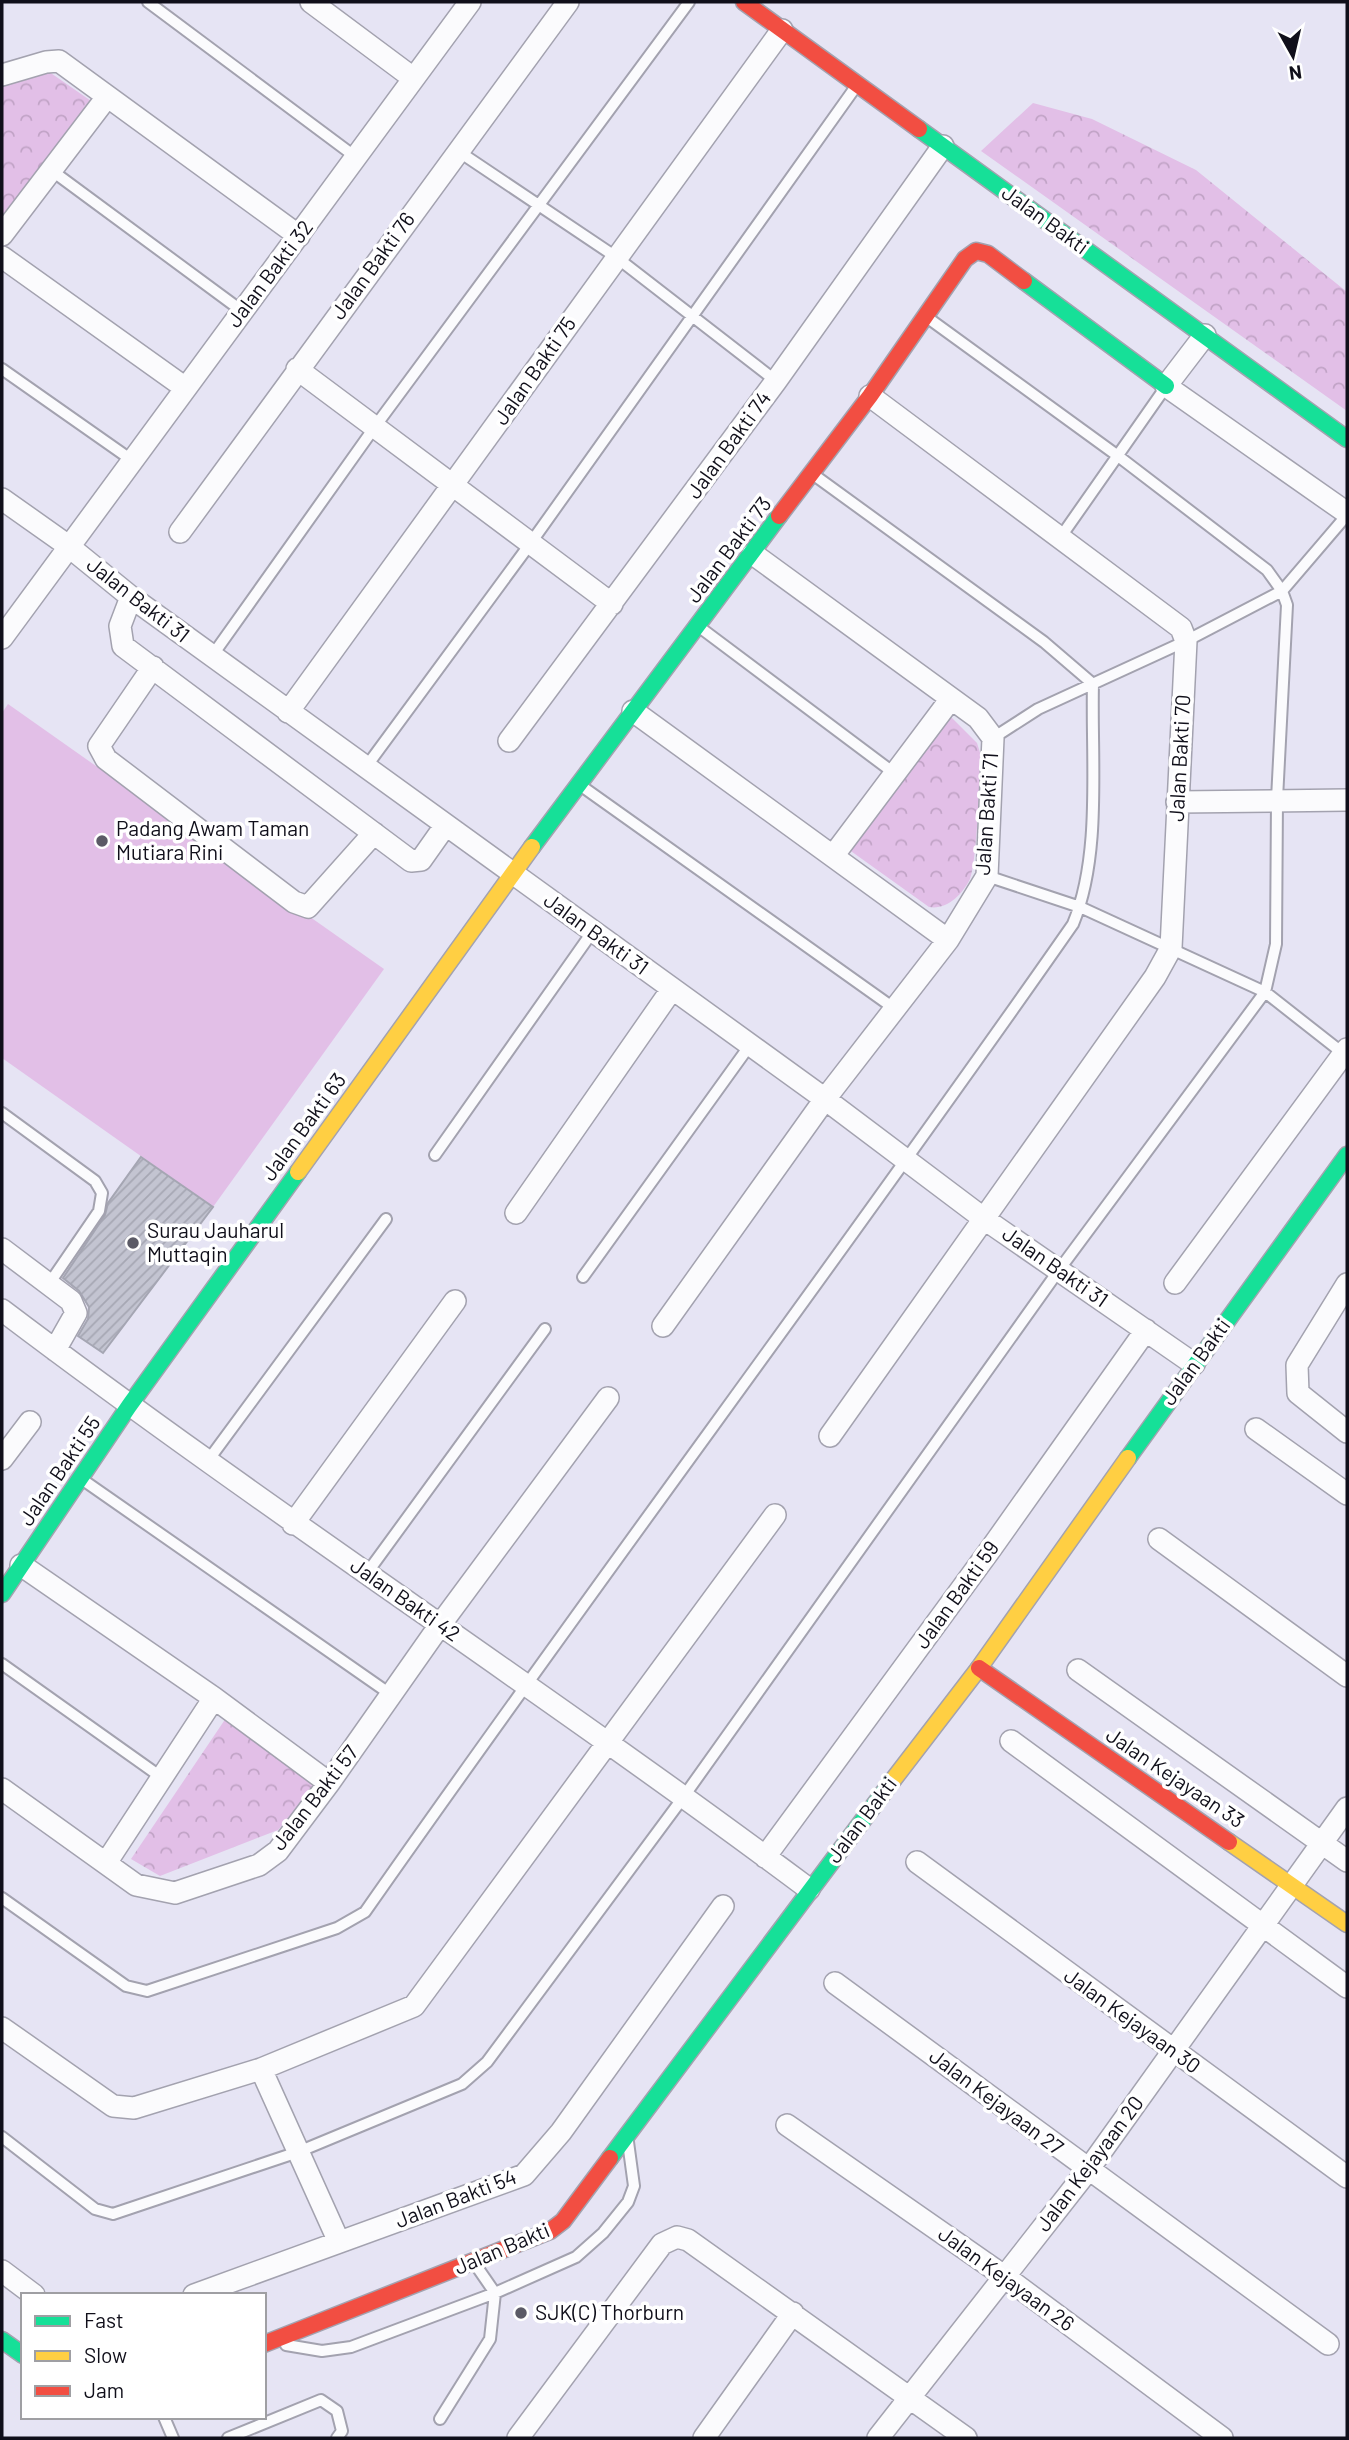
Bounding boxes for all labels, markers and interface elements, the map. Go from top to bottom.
north arrow [1258,21,1328,91]
text: N [1288,61,1303,86]
street label: Jalan Bakti [998,179,1094,259]
street label: Jalan Bakti 76 [325,207,419,324]
street label: Jalan Bakti 32 [220,215,317,332]
street label: Jalan Bakti 75 [487,311,580,429]
street label: Jalan Bakti 74 [680,385,775,503]
street label: Jalan Bakti 73 [680,491,776,607]
street label: Jalan Bakti 31 [83,551,195,647]
street label: Jalan Bakti 70 [1163,694,1194,822]
street label: Jalan Bakti 71 [969,752,1002,876]
place label: Padang Awam Taman Mutiara Rini [116,815,309,864]
marker: Padang Awam Taman Mutiara Rini [94,833,110,849]
street label: Jalan Bakti 31 [540,886,654,979]
street label: Jalan Bakti 63 [255,1067,350,1185]
place label: Surau Jauharul Muttaqin [147,1217,284,1266]
street label: Jalan Bakti 31 [998,1220,1114,1311]
marker: Surau Jauharul Muttaqin [125,1235,141,1251]
street label: Jalan Bakti [1155,1313,1235,1409]
street label: Jalan Bakti 55 [13,1411,105,1530]
street label: Jalan Bakti 59 [908,1535,1003,1653]
street label: Jalan Bakti 42 [346,1552,466,1646]
street label: Jalan Kejayaan 33 [1102,1721,1250,1832]
street label: Jalan Bakti 57 [265,1740,363,1854]
street label: Jalan Bakti [820,1771,901,1867]
street label: Jalan Kejayaan 30 [1060,1962,1206,2078]
street label: Jalan Kejayaan 27 [925,2042,1069,2159]
street label: Jalan Kejayaan 20 [1030,2091,1148,2236]
street label: Jalan Bakti 54 [391,2163,520,2232]
street label: Jalan Bakti [450,2216,553,2279]
street label: Jalan Kejayaan 26 [934,2220,1080,2335]
legend [21,2293,266,2419]
place label: SJK(C) Thorburn [535,2299,684,2324]
marker: SJK(C) Thorburn [513,2305,529,2321]
text: Fast [84,2307,124,2332]
text: Slow [84,2342,127,2367]
text: Jam [84,2377,124,2402]

